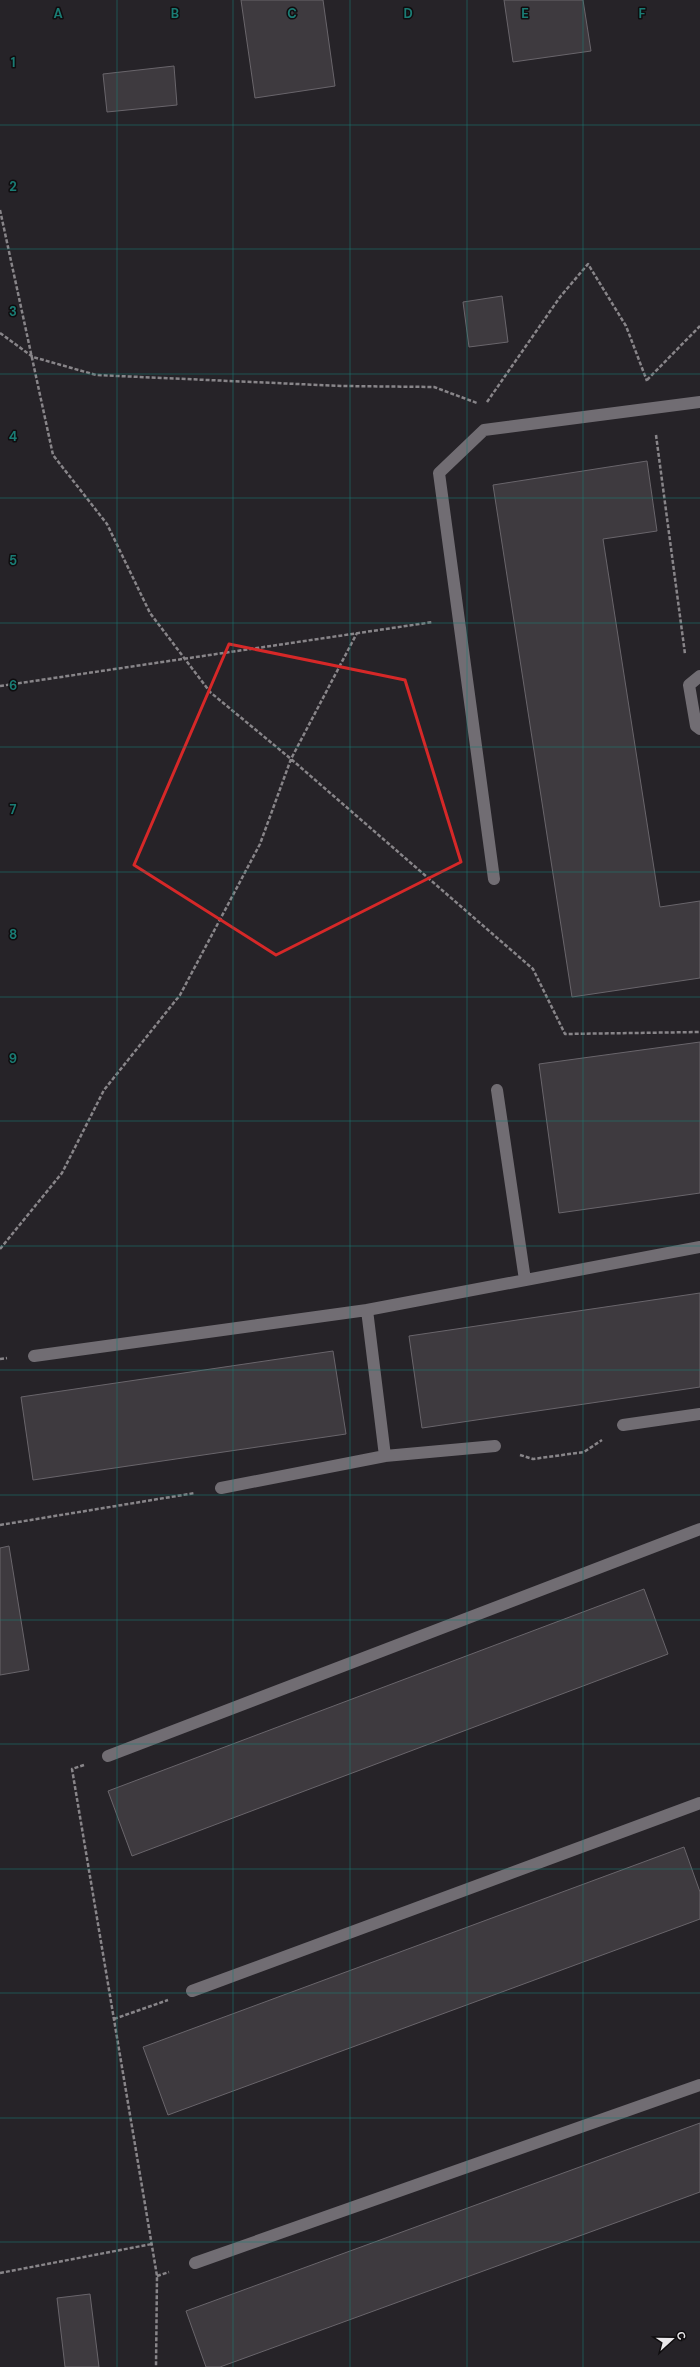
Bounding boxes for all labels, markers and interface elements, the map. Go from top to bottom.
text: A [53,5,63,22]
text: B [171,5,179,22]
text: C [287,5,297,22]
text: D [403,5,413,22]
text: E [521,5,529,22]
text: F [638,5,646,22]
text: 1 [11,54,15,71]
text: 2 [9,178,17,195]
text: 3 [9,303,17,320]
text: 4 [9,428,17,445]
text: 5 [9,552,17,569]
text: 6 [9,677,17,694]
text: 7 [10,801,17,818]
text: 8 [9,926,17,943]
text: 9 [9,1050,17,1067]
north arrow [652,2319,692,2359]
text: С [673,2329,689,2342]

